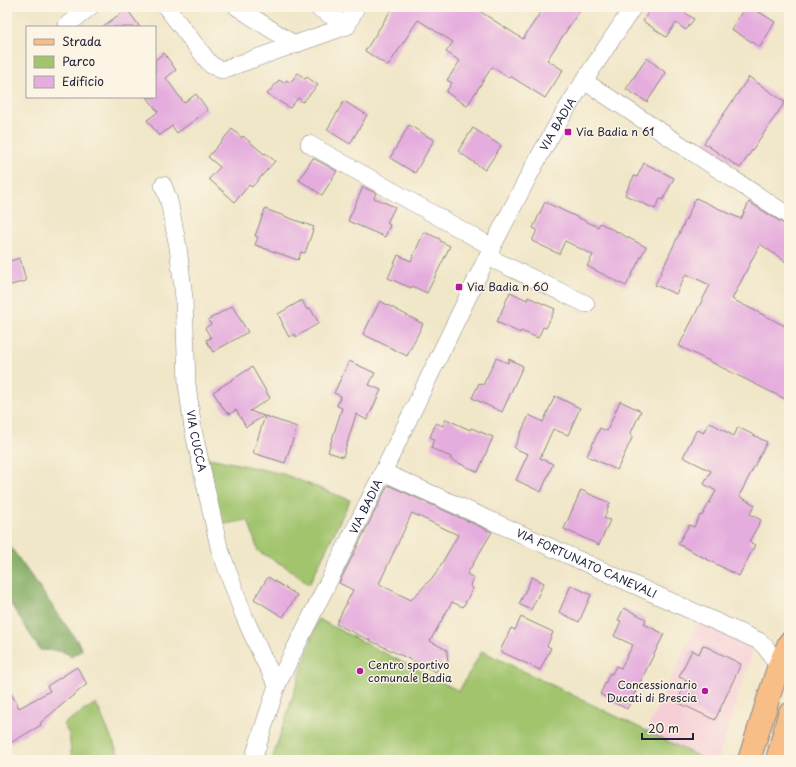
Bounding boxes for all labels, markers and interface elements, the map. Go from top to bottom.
legend [26,26,156,98]
text: Strada [62,32,102,50]
text: Parco [62,52,96,70]
text: Edificio [62,72,104,90]
street label: VIA BADIA [535,94,580,154]
place label: Via Badia n 61 [576,123,654,140]
marker: Via Badia n 61 [563,127,573,137]
place label: Via Badia n 60 [467,278,549,295]
marker: Via Badia n 60 [454,282,464,292]
street label: VIA CUCCA [183,409,211,474]
street label: VIA BADIA [344,476,386,537]
street label: VIA FORTUNATO CANEVALI [514,524,660,602]
place label: Centro sportivo comunale Badia [368,656,452,686]
marker: Centro sportivo comunale Badia [355,666,365,676]
place label: Concessionario Ducati di Brescia [607,676,697,706]
marker: Concessionario Ducati di Brescia [700,686,710,696]
scale bar [642,715,693,741]
text: 20 m [648,719,679,737]

